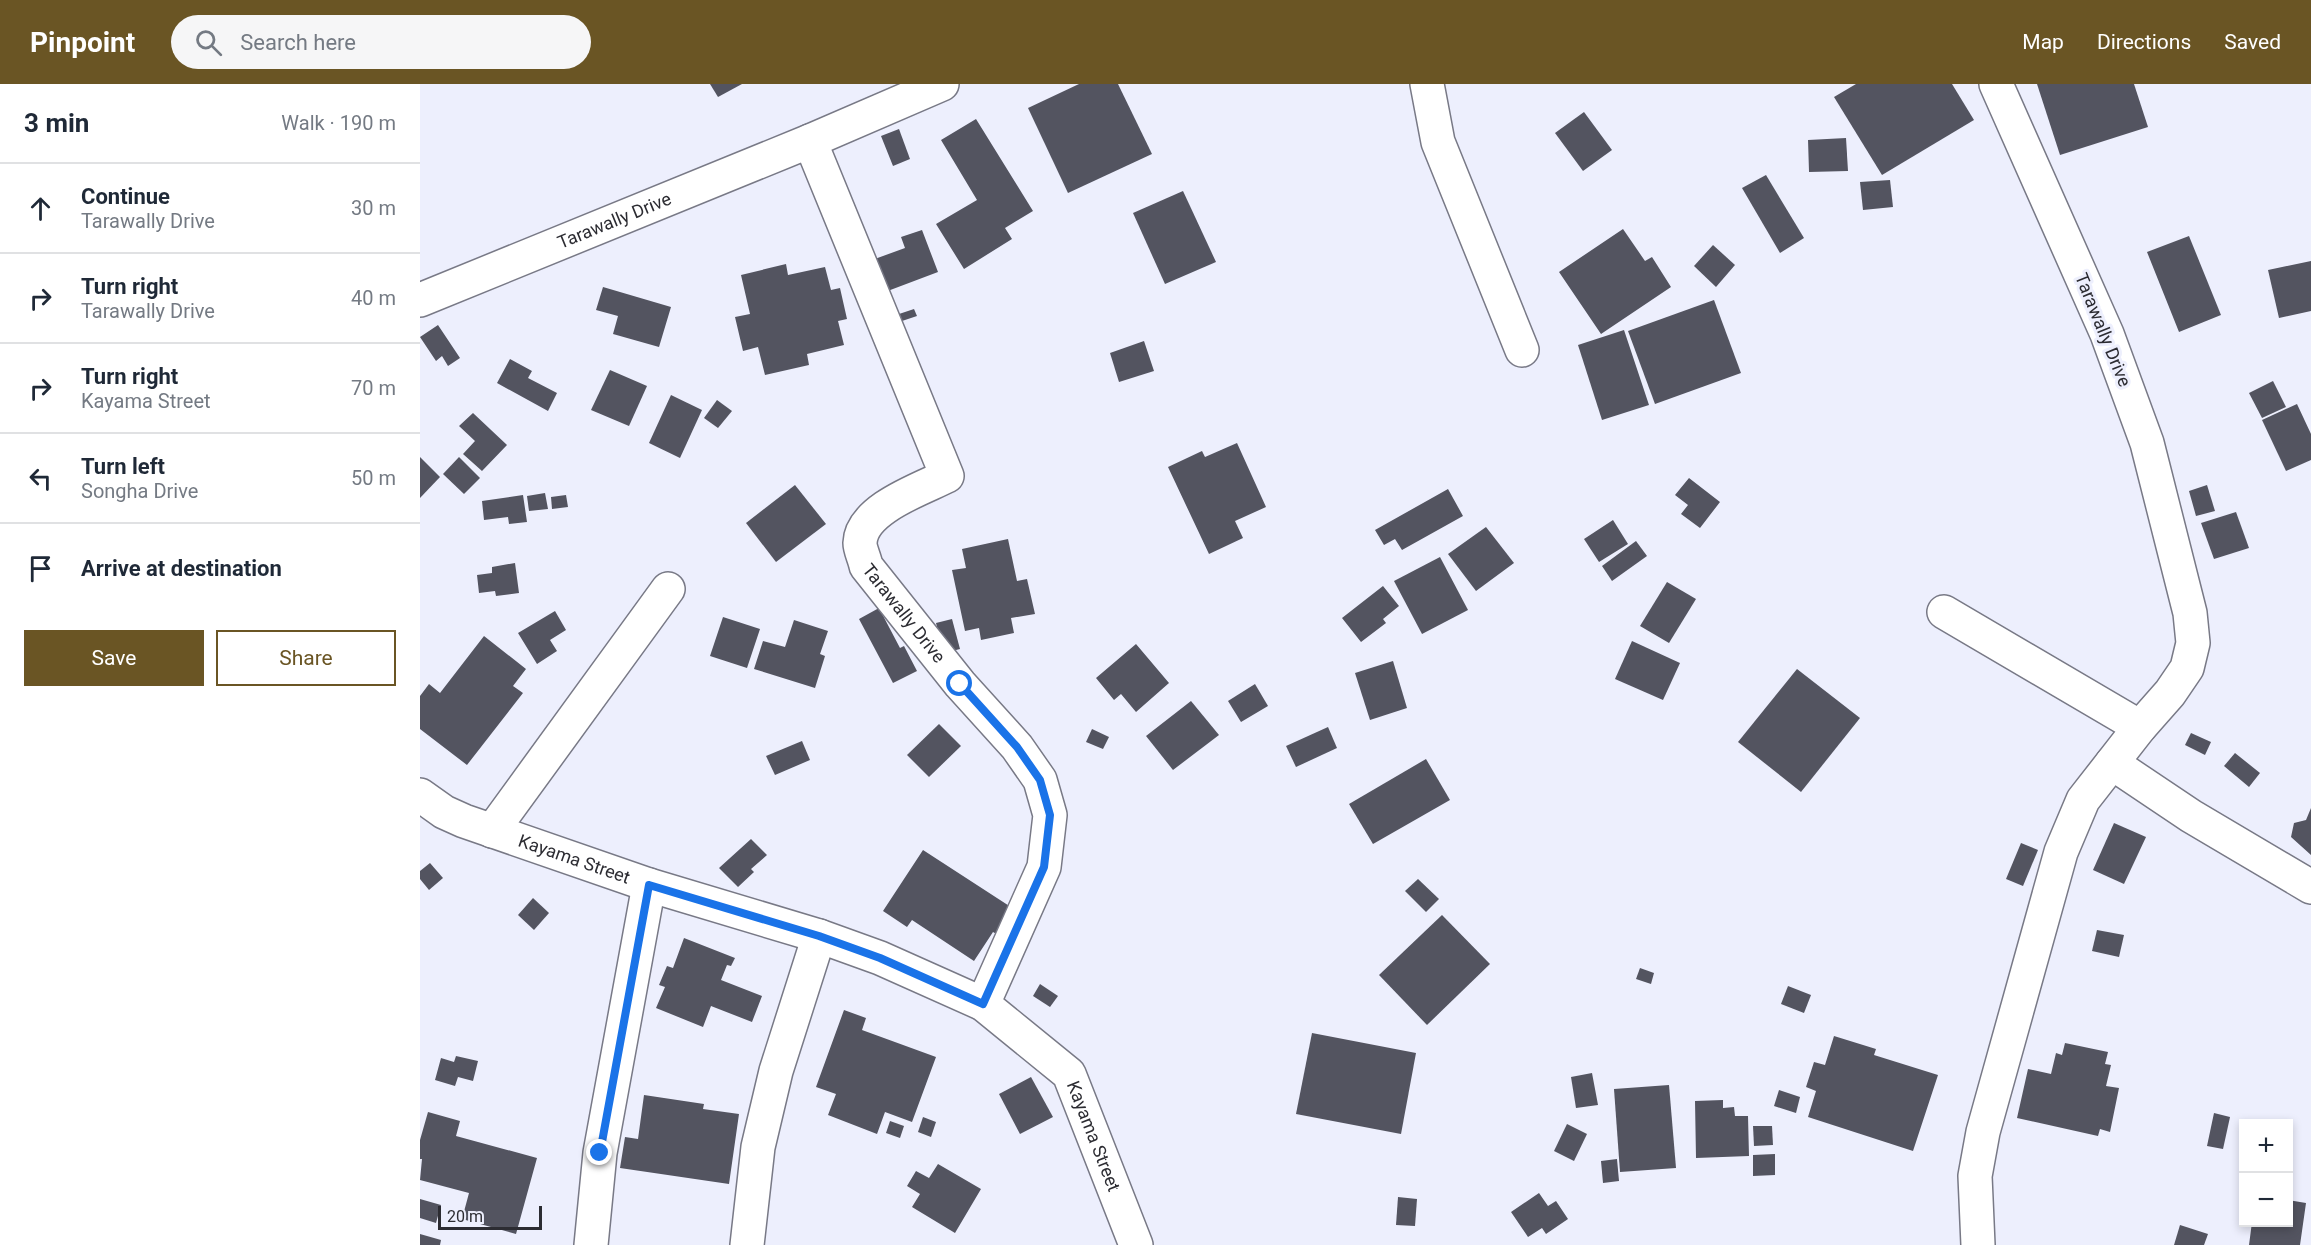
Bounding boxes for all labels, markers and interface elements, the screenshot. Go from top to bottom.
search box [171,15,591,69]
text: Pinpoint [30,26,135,59]
icon: search [192,26,225,59]
text: Search here [240,30,356,55]
text: Map [2022,30,2064,54]
text: Directions [2097,30,2191,54]
text: Saved [2224,30,2281,54]
text: 3 min [24,108,89,138]
text: Walk · 190 m [281,111,396,135]
text: Continue [81,184,170,209]
street label: Tarawally Drive [554,188,674,253]
icon: ahead [24,192,57,225]
text: 30 m [351,196,396,220]
text: Tarawally Drive [81,209,215,233]
street label: Tarawally Drive [2071,270,2136,390]
text: Turn right [81,274,178,299]
icon: right [24,282,57,315]
text: 40 m [351,286,396,310]
text: Tarawally Drive [81,299,215,323]
text: Turn right [81,364,178,389]
icon: right [24,372,57,405]
text: 70 m [351,376,396,400]
text: Kayama Street [81,389,211,413]
text: Turn left [81,454,165,479]
icon: left [24,462,57,495]
text: 50 m [351,466,396,490]
text: Songha Drive [81,479,198,503]
icon: arrive [24,552,57,585]
text: Arrive at destination [81,556,282,581]
street label: Tarawally Drive [858,559,950,667]
button: Save [24,630,204,686]
button: Share [216,630,396,686]
route start [946,670,972,696]
street label: Kayama Street [516,830,633,888]
street label: Kayama Street [1063,1078,1125,1194]
map controls [2239,1119,2293,1227]
button: + [2239,1119,2293,1173]
route end [586,1139,612,1165]
button: − [2239,1173,2293,1227]
scale bar [438,1203,542,1230]
text: 20 m [447,1207,483,1226]

